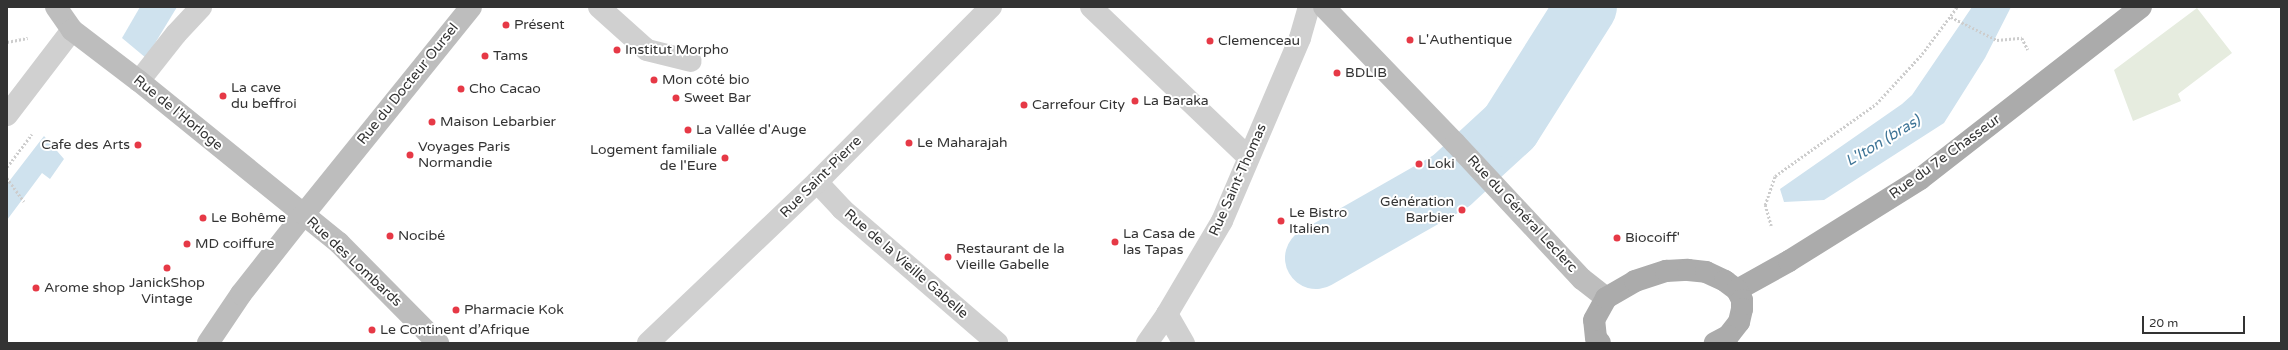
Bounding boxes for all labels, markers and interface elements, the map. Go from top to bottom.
place label: Présent [514,17,565,33]
street label: Rue du Docteur Oursel [354,20,462,148]
marker: Présent [501,20,511,30]
place label: L'Authentique [1418,32,1512,48]
place label: Clemenceau [1218,33,1300,49]
marker: L'Authentique [1405,35,1415,45]
marker: Clemenceau [1205,36,1215,46]
place label: Institut Morpho [625,42,729,58]
marker: Institut Morpho [612,45,622,55]
place label: Tams [493,48,528,64]
marker: Tams [480,51,490,61]
place label: BDLIB [1345,65,1387,81]
marker: BDLIB [1332,68,1342,78]
street label: Rue de l'Horloge [130,72,226,154]
place label: Mon côté bio [662,72,750,88]
marker: Mon côté bio [649,75,659,85]
place label: La cave du beffroi [231,80,297,112]
place label: Cho Cacao [469,81,541,97]
marker: Cho Cacao [456,84,466,94]
place label: Sweet Bar [684,90,751,106]
marker: La cave du beffroi [218,91,228,101]
marker: Sweet Bar [671,93,681,103]
place label: La Baraka [1143,93,1209,109]
marker: La Baraka [1130,96,1140,106]
place label: Carrefour City [1032,97,1125,113]
marker: Carrefour City [1019,100,1029,110]
street label: Rue du 7e Chasseur [1886,111,2004,203]
water label: L'Iton (bras) [1842,112,1924,170]
place label: Maison Lebarbier [440,114,556,130]
marker: Maison Lebarbier [427,117,437,127]
street label: Rue Saint-Thomas [1206,121,1270,239]
place label: La Vallée d'Auge [696,122,806,138]
marker: La Vallée d'Auge [683,125,693,135]
street label: Rue Saint-Pierre [777,133,865,221]
place label: Le Maharajah [917,135,1008,151]
place label: Cafe des Arts [41,137,130,153]
marker: Le Maharajah [904,138,914,148]
place label: Voyages Paris Normandie [418,139,510,172]
marker: Cafe des Arts [133,140,143,150]
place label: Logement familiale de l'Eure [590,142,717,174]
marker: Voyages Paris Normandie [405,150,415,160]
street label: Rue du Général Leclerc [1463,152,1581,276]
marker: Logement familiale de l'Eure [720,153,730,163]
place label: Loki [1427,156,1455,172]
marker: Loki [1414,159,1424,169]
place label: Génération Barbier [1380,194,1454,226]
place label: Le Bistro Italien [1289,205,1347,238]
marker: Génération Barbier [1457,205,1467,215]
street label: Rue de la Vieille Gabelle [841,206,971,322]
place label: Le Bohême [211,210,286,226]
marker: Le Bohême [198,213,208,223]
street label: Rue des Lombards [303,214,405,310]
marker: Le Bistro Italien [1276,216,1286,226]
place label: La Casa de las Tapas [1123,226,1195,258]
place label: Nocibé [398,228,445,244]
place label: Biocoiff' [1625,230,1680,246]
marker: Nocibé [385,231,395,241]
marker: Biocoiff' [1612,233,1622,243]
place label: MD coiffure [195,236,275,252]
marker: La Casa de las Tapas [1110,237,1120,247]
marker: MD coiffure [182,239,192,249]
place label: Restaurant de la Vieille Gabelle [956,241,1065,274]
marker: Restaurant de la Vieille Gabelle [943,252,953,262]
marker: JanickShop Vintage [162,263,172,273]
place label: JanickShop Vintage [129,275,205,308]
place label: Arome shop [44,280,125,296]
marker: Arome shop [31,283,41,293]
place label: Pharmacie Kok [464,302,564,318]
marker: Pharmacie Kok [451,305,461,315]
scale bar [2144,308,2247,334]
text: 20 m [2149,316,2178,330]
place label: Le Continent d’Afrique [380,322,530,338]
marker: Le Continent d’Afrique [367,325,377,335]

